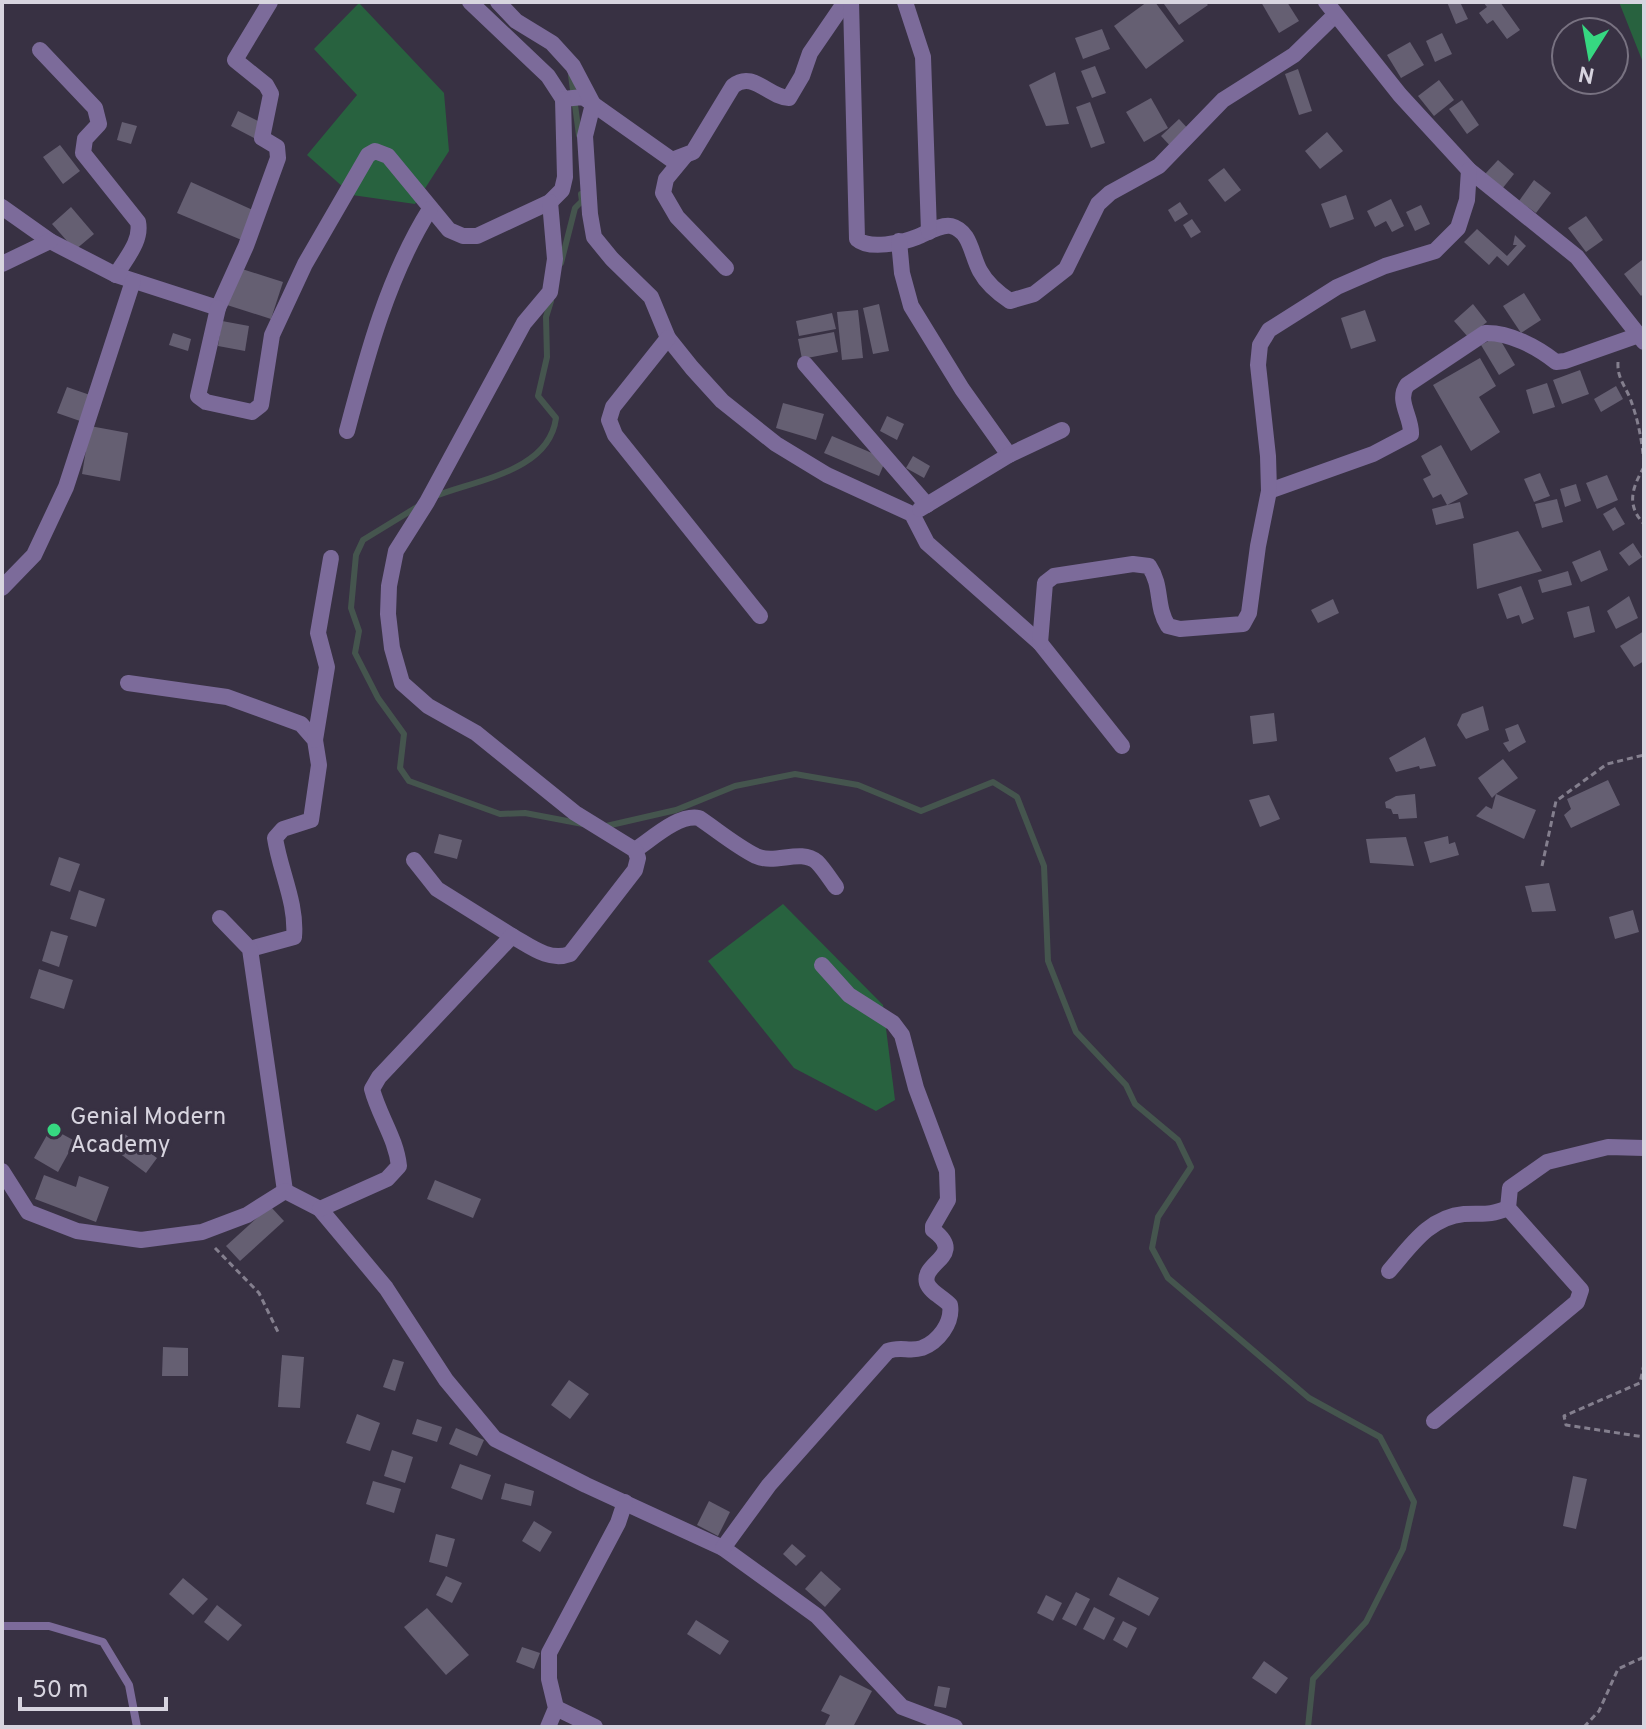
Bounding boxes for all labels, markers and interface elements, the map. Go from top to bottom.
north arrow [1550,16,1630,96]
text: N [1576,58,1597,88]
place label: Genial Modern Academy [70,1103,226,1161]
marker: Genial Modern Academy [45,1121,63,1139]
scale bar [20,1661,166,1711]
text: 50 m [32,1676,88,1706]

